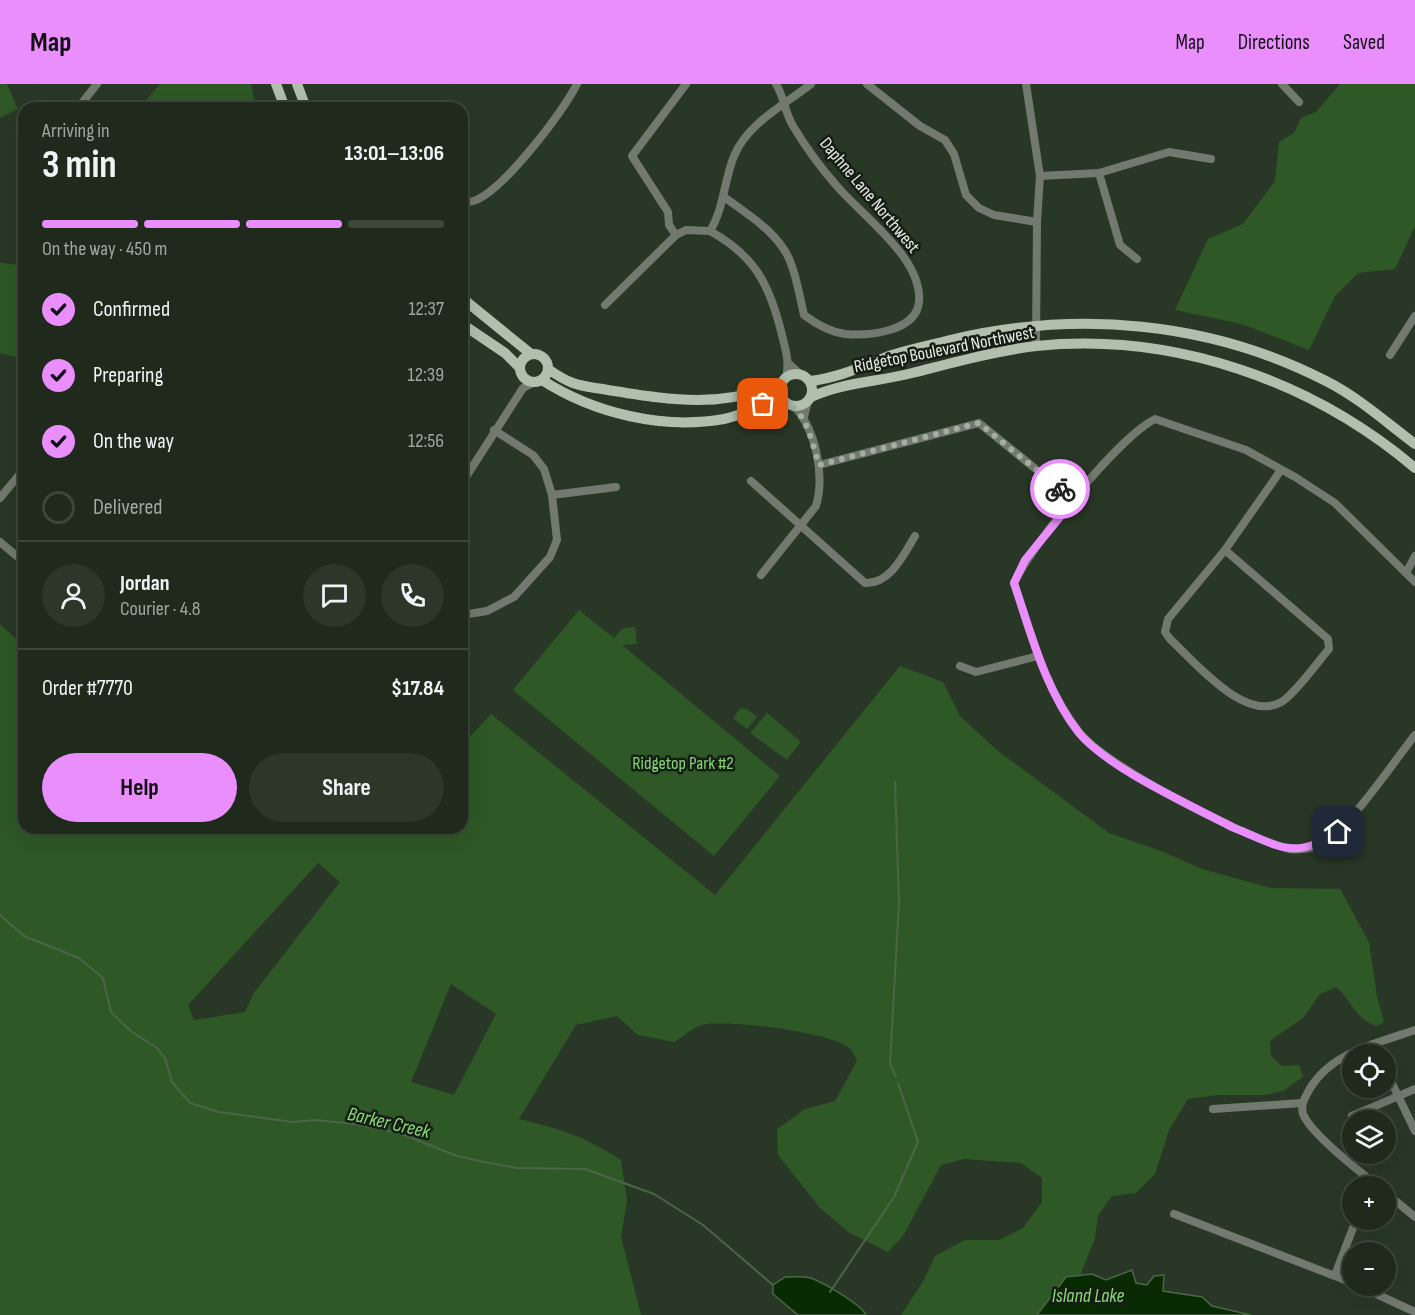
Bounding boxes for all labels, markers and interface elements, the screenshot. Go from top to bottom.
text: Map [30,26,71,59]
text: Map [1175,30,1205,55]
text: Directions [1238,30,1310,55]
text: Saved [1343,30,1385,55]
text: Arriving in [42,119,110,143]
street label: Daphne Lane Northwest [815,133,924,258]
text: 13:01–13:06 [344,140,444,167]
text: 3 min [42,142,117,189]
text: On the way · 450 m [42,237,167,261]
icon: check [42,293,75,326]
text: Confirmed [93,296,170,323]
text: 12:37 [408,297,444,321]
street label: Ridgetop Boulevard Northwest [852,322,1037,377]
icon: check [42,359,75,392]
text: Preparing [93,362,163,389]
text: 12:39 [408,363,444,387]
pin [737,378,788,429]
icon: bag [746,387,779,420]
icon: check [42,425,75,458]
text: On the way [93,428,174,455]
text: 12:56 [408,429,444,453]
courier [1030,459,1090,519]
icon: bike [1044,473,1077,506]
text: Delivered [93,494,162,521]
button: person [42,564,105,627]
button: chat [303,564,366,627]
button: phone [381,564,444,627]
text: Jordan [120,570,169,597]
text: Courier · 4.8 [120,597,201,621]
text: Order #7770 [42,675,133,702]
text: $17.84 [391,675,444,702]
button: Help [42,753,237,822]
button: Share [249,753,444,822]
park label: Ridgetop Park #2 [632,753,734,774]
pin [1312,806,1363,857]
icon: home [1321,815,1354,848]
map controls [1342,1044,1396,1296]
button: locate [1342,1044,1396,1098]
water label: Barker Creek [345,1102,433,1144]
button: layers [1342,1110,1396,1164]
button: + [1342,1176,1396,1230]
button: − [1342,1242,1396,1296]
water label: Island Lake [1052,1284,1124,1308]

